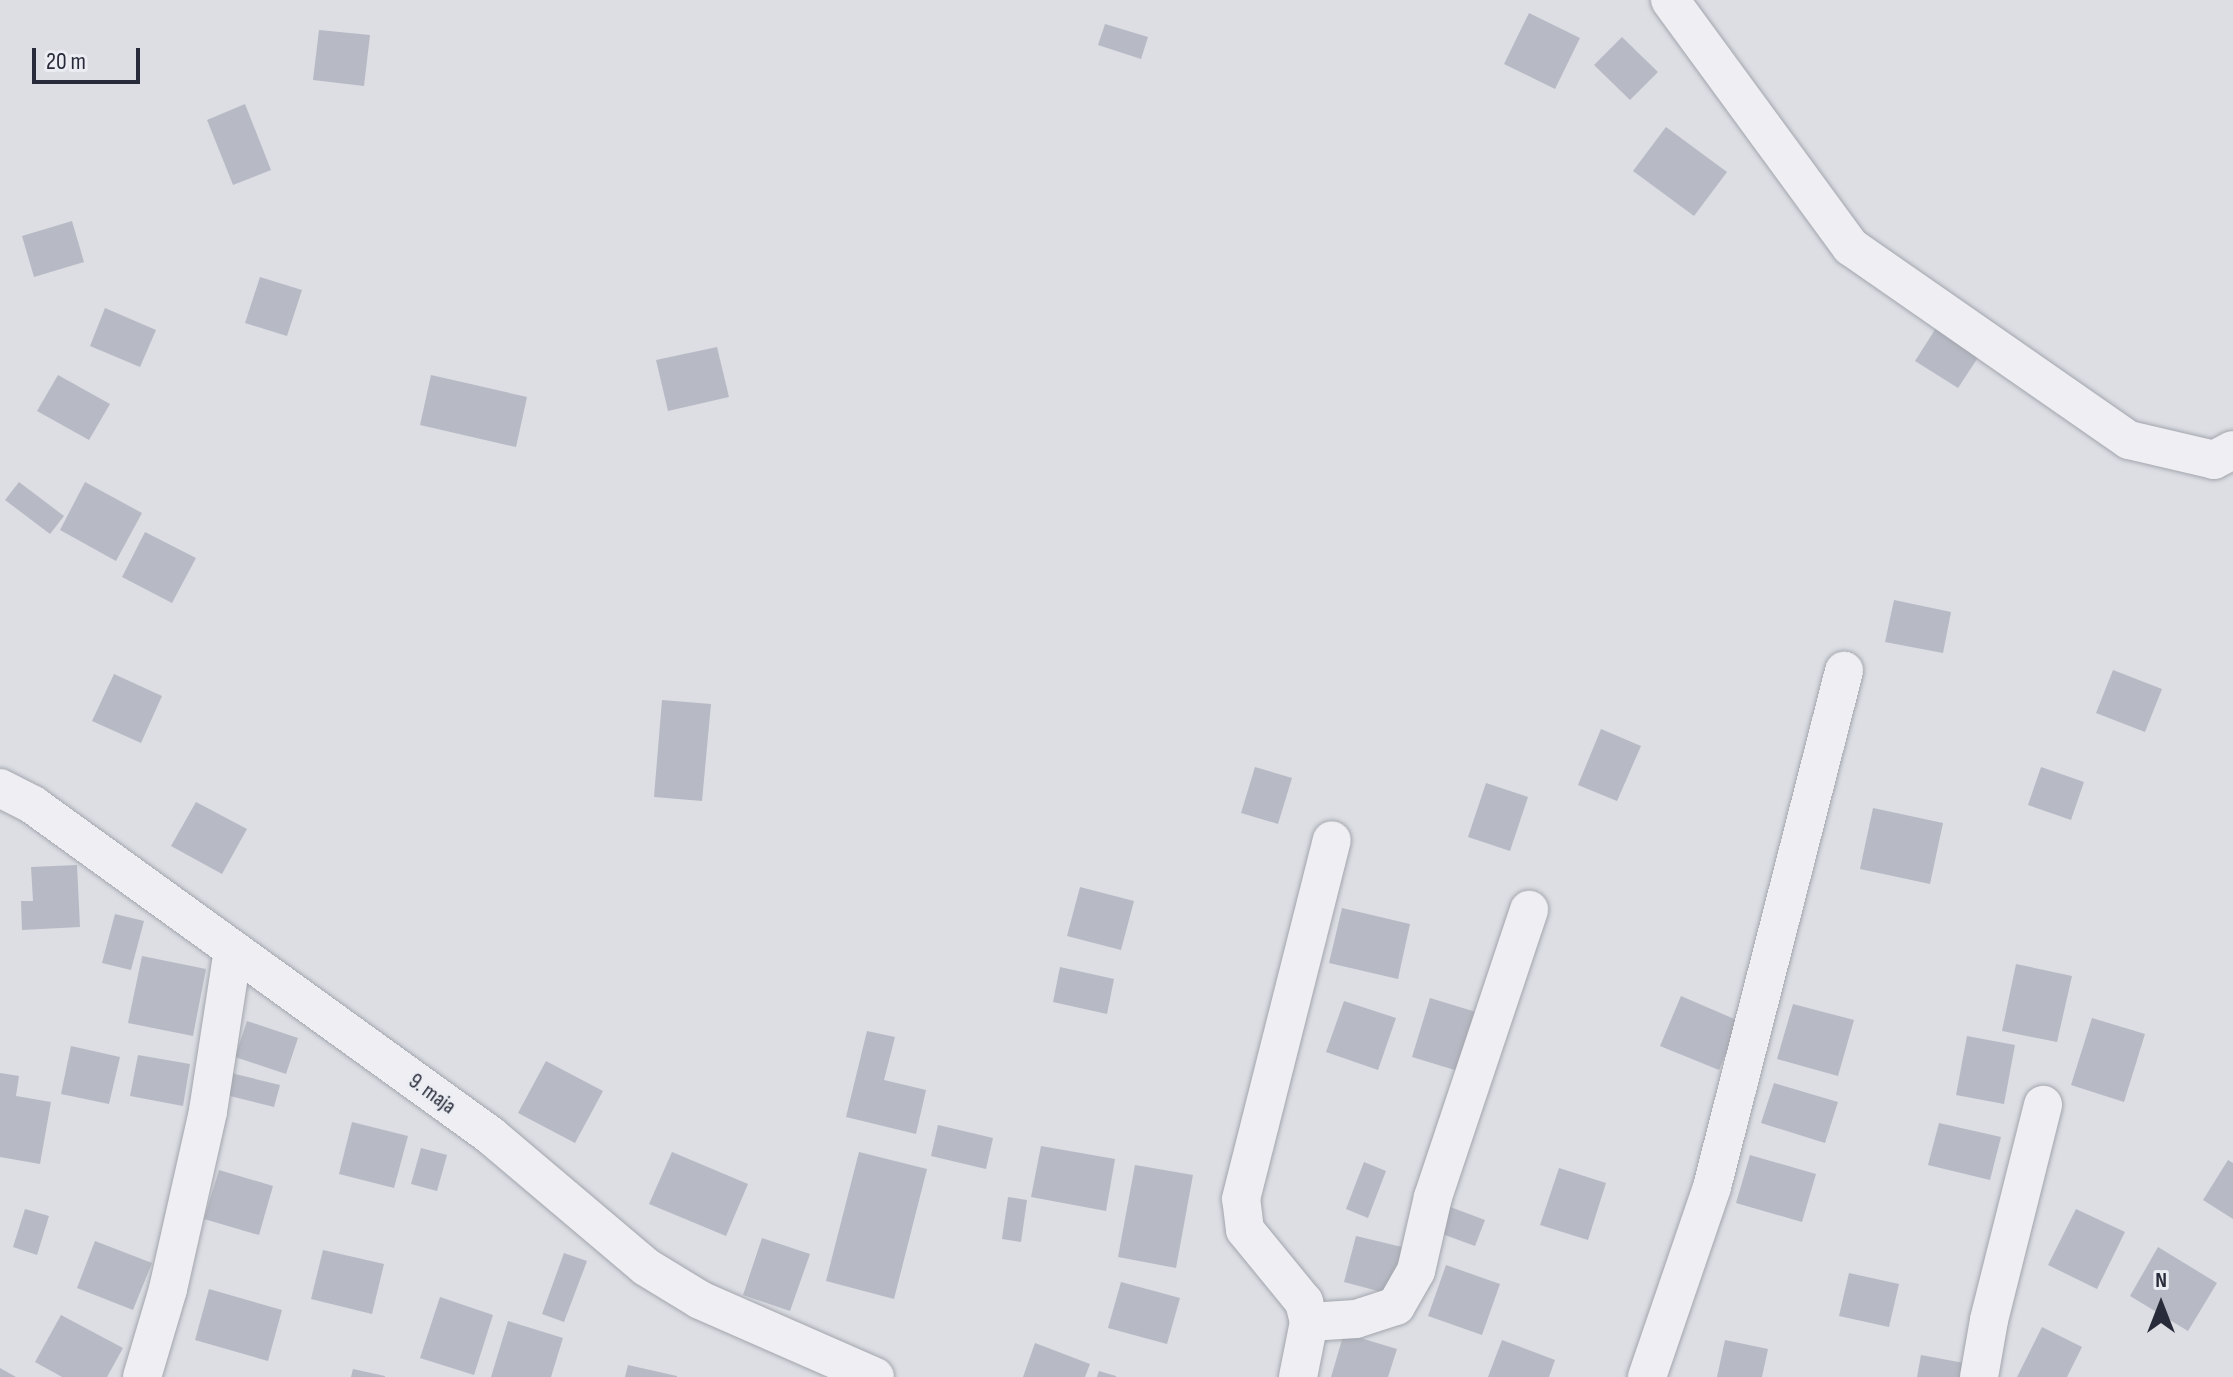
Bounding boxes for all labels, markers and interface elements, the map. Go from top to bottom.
scale bar [36,32,144,82]
text: 20 m [46,47,86,76]
street label: 9. maja [403,1068,461,1120]
north arrow [2121,1265,2201,1345]
text: N [2155,1267,2167,1294]

